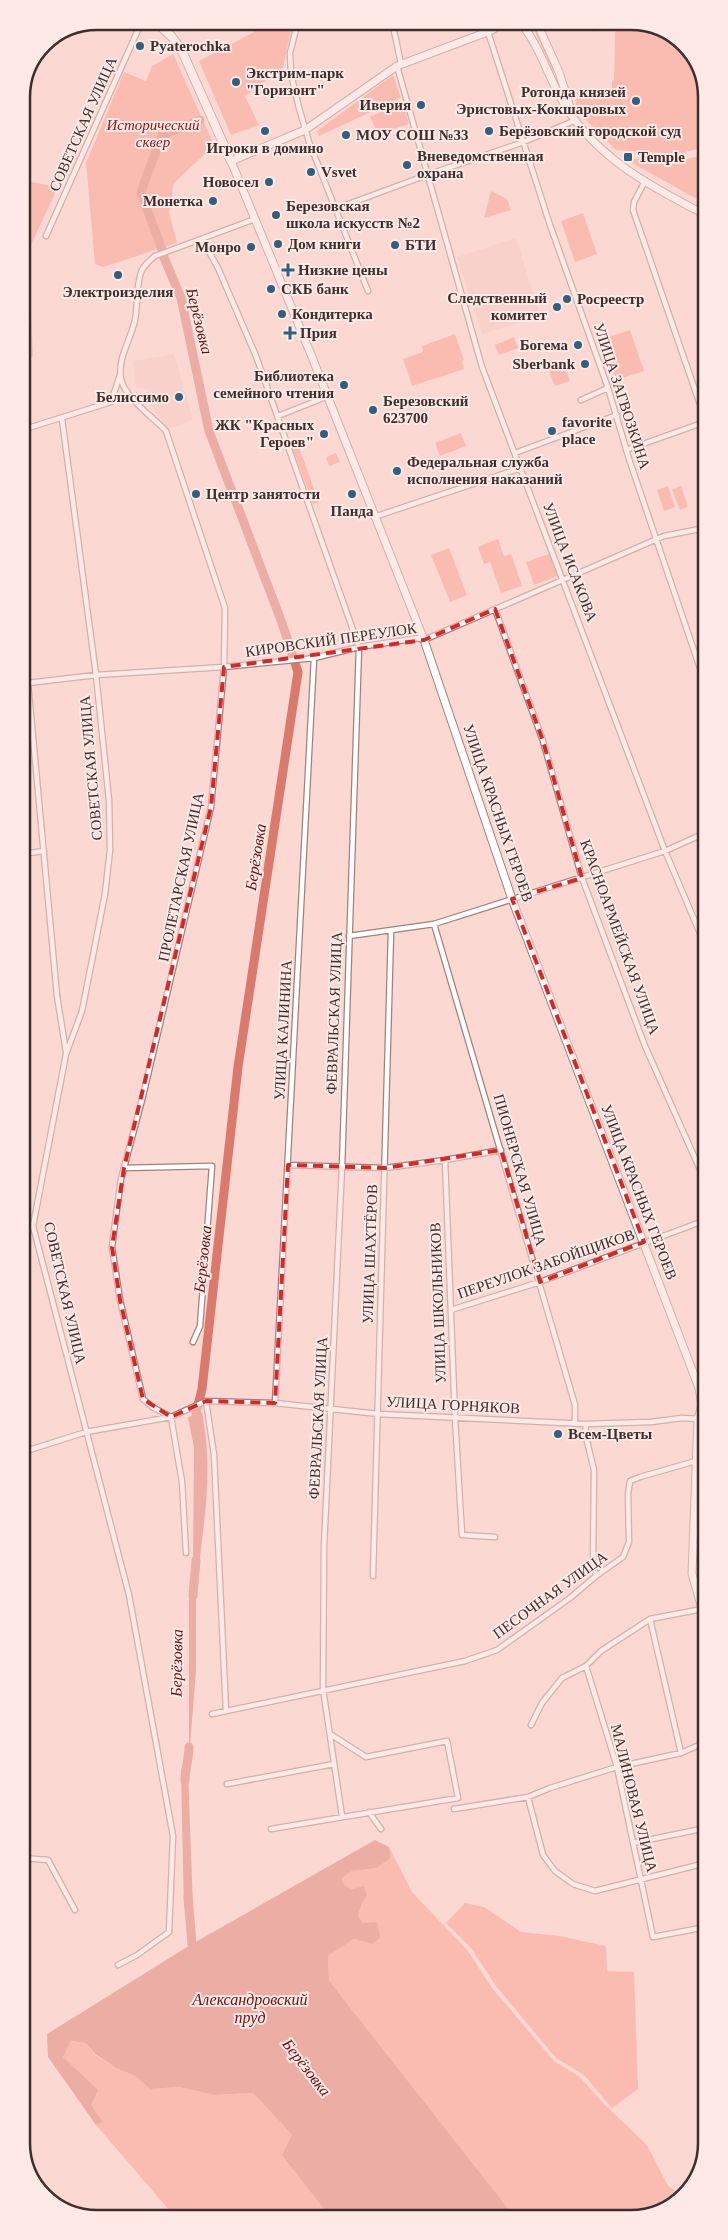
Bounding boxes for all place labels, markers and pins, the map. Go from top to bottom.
place label: Pyaterochka [150,38,231,54]
marker: Pyaterochka [134,40,146,52]
place label: Экстрим-парк "Горизонт" [246,65,344,98]
marker: Экстрим-парк "Горизонт" [230,76,242,88]
place label: Ротонда князей Эристовых-Кокшаровых [456,84,626,117]
marker: Ротонда князей Эристовых-Кокшаровых [630,95,642,107]
place label: Иверия [359,97,411,113]
marker: Иверия [415,99,427,111]
place label: Берёзовский городской суд [499,123,681,139]
marker: Игроки в домино [259,125,271,137]
marker: Берёзовский городской суд [483,125,495,137]
place label: МОУ СОШ №33 [356,127,469,143]
marker: МОУ СОШ №33 [340,129,352,141]
place label: Игроки в домино [206,140,324,156]
place label: Вневедомственная охрана [417,148,544,181]
place label: Temple [638,149,685,165]
marker: Temple [622,151,634,163]
marker: Вневедомственная охрана [401,159,413,171]
place label: Vsvet [321,164,357,180]
marker: Vsvet [305,166,317,178]
place label: Новосел [203,174,260,190]
marker: Новосел [263,176,275,188]
place label: Монетка [143,193,203,209]
marker: Монетка [207,195,219,207]
place label: Березовская школа искусств №2 [286,198,420,231]
marker: Березовская школа искусств №2 [270,209,282,221]
place label: Дом книги [288,236,361,252]
place label: БТИ [405,237,437,253]
marker: Дом книги [272,238,284,250]
place label: Монро [195,239,241,255]
marker: БТИ [389,239,401,251]
marker: Монро [245,241,257,253]
place label: Низкие цены [298,262,388,278]
marker: Низкие цены [282,264,294,276]
marker: Электроизделия [112,269,124,281]
place label: СКБ банк [281,281,349,297]
marker: СКБ банк [265,283,277,295]
place label: Электроизделия [63,284,173,300]
place label: Следственный комитет [447,290,548,323]
place label: Росреестр [577,291,644,307]
marker: Росреестр [561,293,573,305]
marker: Следственный комитет [551,301,563,313]
place label: Кондитерка [292,306,373,322]
marker: Кондитерка [276,308,288,320]
place label: Прия [300,325,337,341]
marker: Прия [284,327,296,339]
place label: Богема [520,337,568,353]
marker: Богема [572,339,584,351]
place label: Sberbank [512,356,576,372]
marker: Sberbank [579,358,591,370]
place label: Библиотека семейного чтения [213,368,334,401]
marker: Библиотека семейного чтения [338,379,350,391]
place label: Белиссимо [96,389,169,405]
marker: Белиссимо [173,391,185,403]
place label: Березовский 623700 [383,393,469,426]
marker: Березовский 623700 [367,404,379,416]
place label: favorite place [562,414,612,447]
place label: ЖК "Красных Героев" [215,417,314,450]
marker: favorite place [546,425,558,437]
marker: ЖК "Красных Героев" [318,428,330,440]
place label: Федеральная служба исполнения наказаний [407,454,563,487]
marker: Федеральная служба исполнения наказаний [391,465,403,477]
place label: Центр занятости [206,486,321,502]
marker: Центр занятости [190,488,202,500]
marker: Панда [346,488,358,500]
place label: Панда [331,503,374,519]
place label: Всем-Цветы [568,1426,653,1442]
marker: Всем-Цветы [552,1428,564,1440]

